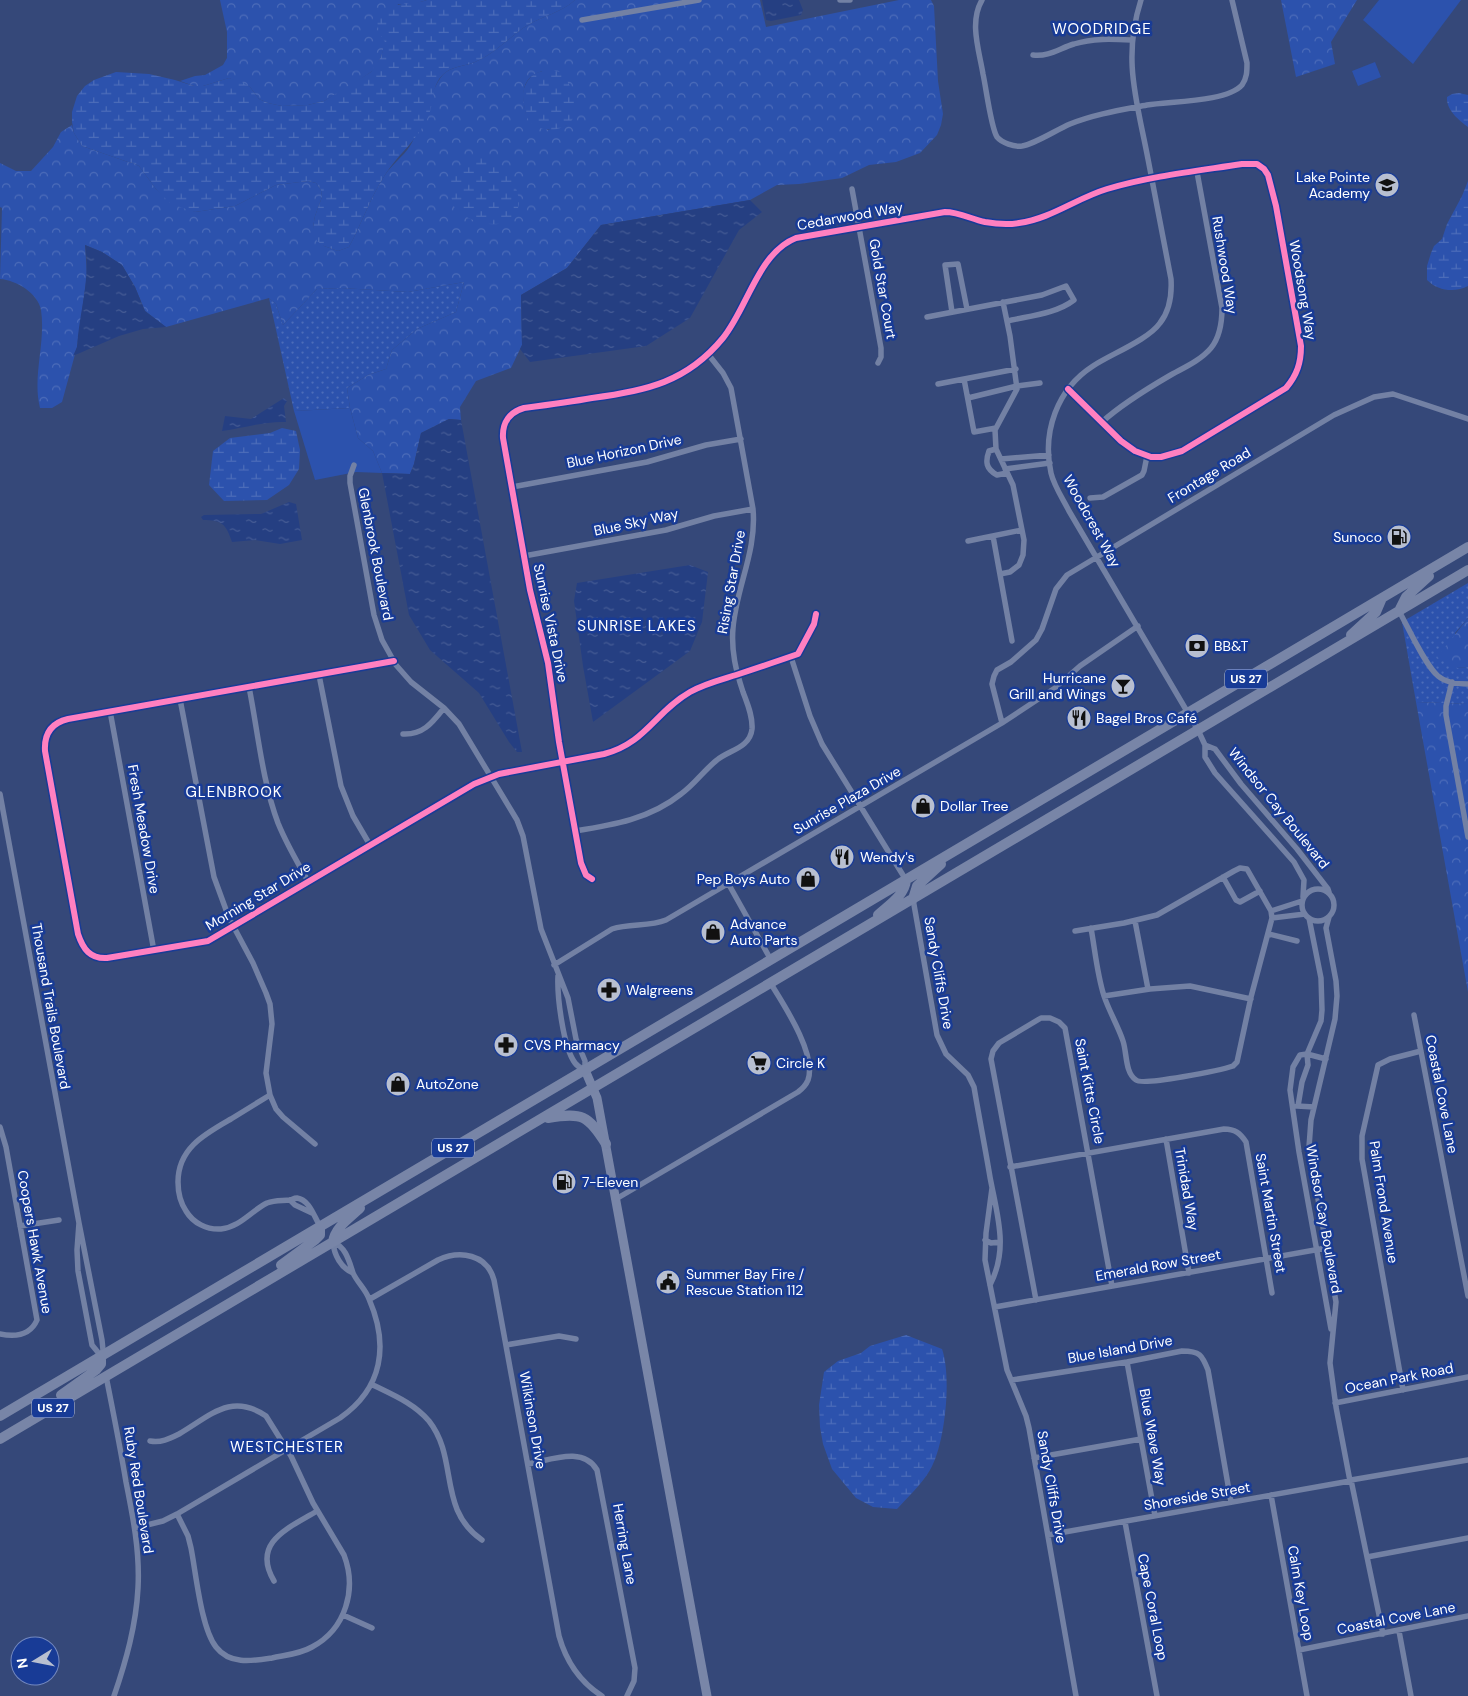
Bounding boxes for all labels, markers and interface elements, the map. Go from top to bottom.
district label: WOODRIDGE [1052,19,1152,39]
place label: Lake Pointe Academy [1296,168,1370,202]
school or university icon: Lake Pointe Academy [1374,172,1400,198]
street label: Cedarwood Way [796,198,905,234]
street label: Rushwood Way [1208,215,1242,316]
street label: Gold Star Court [865,237,901,341]
street label: Woodsong Way [1285,239,1321,342]
street label: Blue Horizon Drive [565,430,683,472]
street label: Frontage Road [1164,443,1254,507]
street label: Woodcrest Way [1059,472,1125,571]
street label: Glenbrook Boulevard [354,486,398,622]
street label: Blue Sky Way [592,504,680,540]
fuel station icon: Sunoco [1386,524,1412,550]
place label: Sunoco [1333,528,1382,546]
street label: Rising Star Drive [713,529,749,635]
street label: Sunrise Vista Drive [530,562,572,684]
district label: SUNRISE LAKES [577,616,697,636]
bank icon: BB&T [1184,633,1210,659]
place label: BB&T [1214,637,1249,655]
place label: Hurricane Grill and Wings [1009,669,1106,703]
road number: US 27 [1225,670,1267,689]
bar icon: Hurricane Grill and Wings [1110,673,1136,699]
restaurant icon: Bagel Bros Café [1066,705,1092,731]
place label: Bagel Bros Café [1096,709,1197,727]
street label: Windsor Cay Boulevard [1225,744,1333,872]
street label: Sunrise Plaza Drive [790,762,904,838]
street label: Fresh Meadow Drive [124,763,164,895]
district label: GLENBROOK [185,782,283,802]
shop icon: Dollar Tree [910,793,936,819]
place label: Dollar Tree [940,797,1009,815]
restaurant icon: Wendy's [829,844,855,870]
place label: Wendy's [860,848,915,866]
street label: Morning Star Drive [202,857,314,934]
shop icon: Pep Boys Auto [795,866,821,892]
place label: Pep Boys Auto [697,870,790,888]
place label: Advance Auto Parts [730,915,798,949]
street label: Sandy Cliffs Drive [920,915,958,1031]
shop icon: Advance Auto Parts [700,919,726,945]
street label: Thousand Trails Boulevard [28,922,74,1090]
pharmacy icon: Walgreens [596,977,622,1003]
place label: Walgreens [626,981,693,999]
pharmacy icon: CVS Pharmacy [493,1032,519,1058]
street label: Coastal Cove Lane [1422,1033,1462,1155]
place label: CVS Pharmacy [524,1036,620,1054]
street label: Saint Kitts Circle [1071,1037,1109,1145]
supermarket icon: Circle K [746,1050,772,1076]
place label: Circle K [776,1054,825,1072]
shop icon: AutoZone [385,1071,411,1097]
place label: AutoZone [416,1075,479,1093]
road number: US 27 [432,1138,474,1158]
street label: Palm Frond Avenue [1365,1140,1403,1264]
street label: Windsor Cay Boulevard [1302,1143,1346,1295]
street label: Trinidad Way [1171,1146,1203,1232]
street label: Saint Martin Street [1252,1152,1290,1274]
street label: Coopers Hawk Avenue [14,1169,56,1315]
fuel station icon: 7-Eleven [551,1169,577,1195]
place label: 7-Eleven [582,1173,638,1191]
street label: Emerald Row Street [1094,1245,1222,1285]
place label: Summer Bay Fire / Rescue Station 112 [686,1265,805,1299]
public building icon: Summer Bay Fire / Rescue Station 112 [655,1269,681,1295]
street label: Blue Island Drive [1066,1331,1174,1367]
street label: Ocean Park Road [1343,1359,1455,1397]
street label: Wilkinson Drive [516,1370,550,1470]
street label: Blue Wave Way [1136,1387,1170,1487]
road number: US 27 [32,1399,74,1418]
street label: Ruby Red Boulevard [120,1425,158,1555]
street label: Sandy Cliffs Drive [1033,1429,1071,1545]
district label: WESTCHESTER [230,1437,344,1457]
street label: Shoreside Street [1142,1478,1252,1514]
street label: Herring Lane [609,1502,641,1586]
street label: Calm Key Loop [1284,1544,1318,1642]
street label: Cape Coral Loop [1134,1552,1172,1662]
street label: Coastal Cove Lane [1335,1598,1457,1638]
north arrow [10,1636,60,1686]
text: N [12,1657,32,1670]

